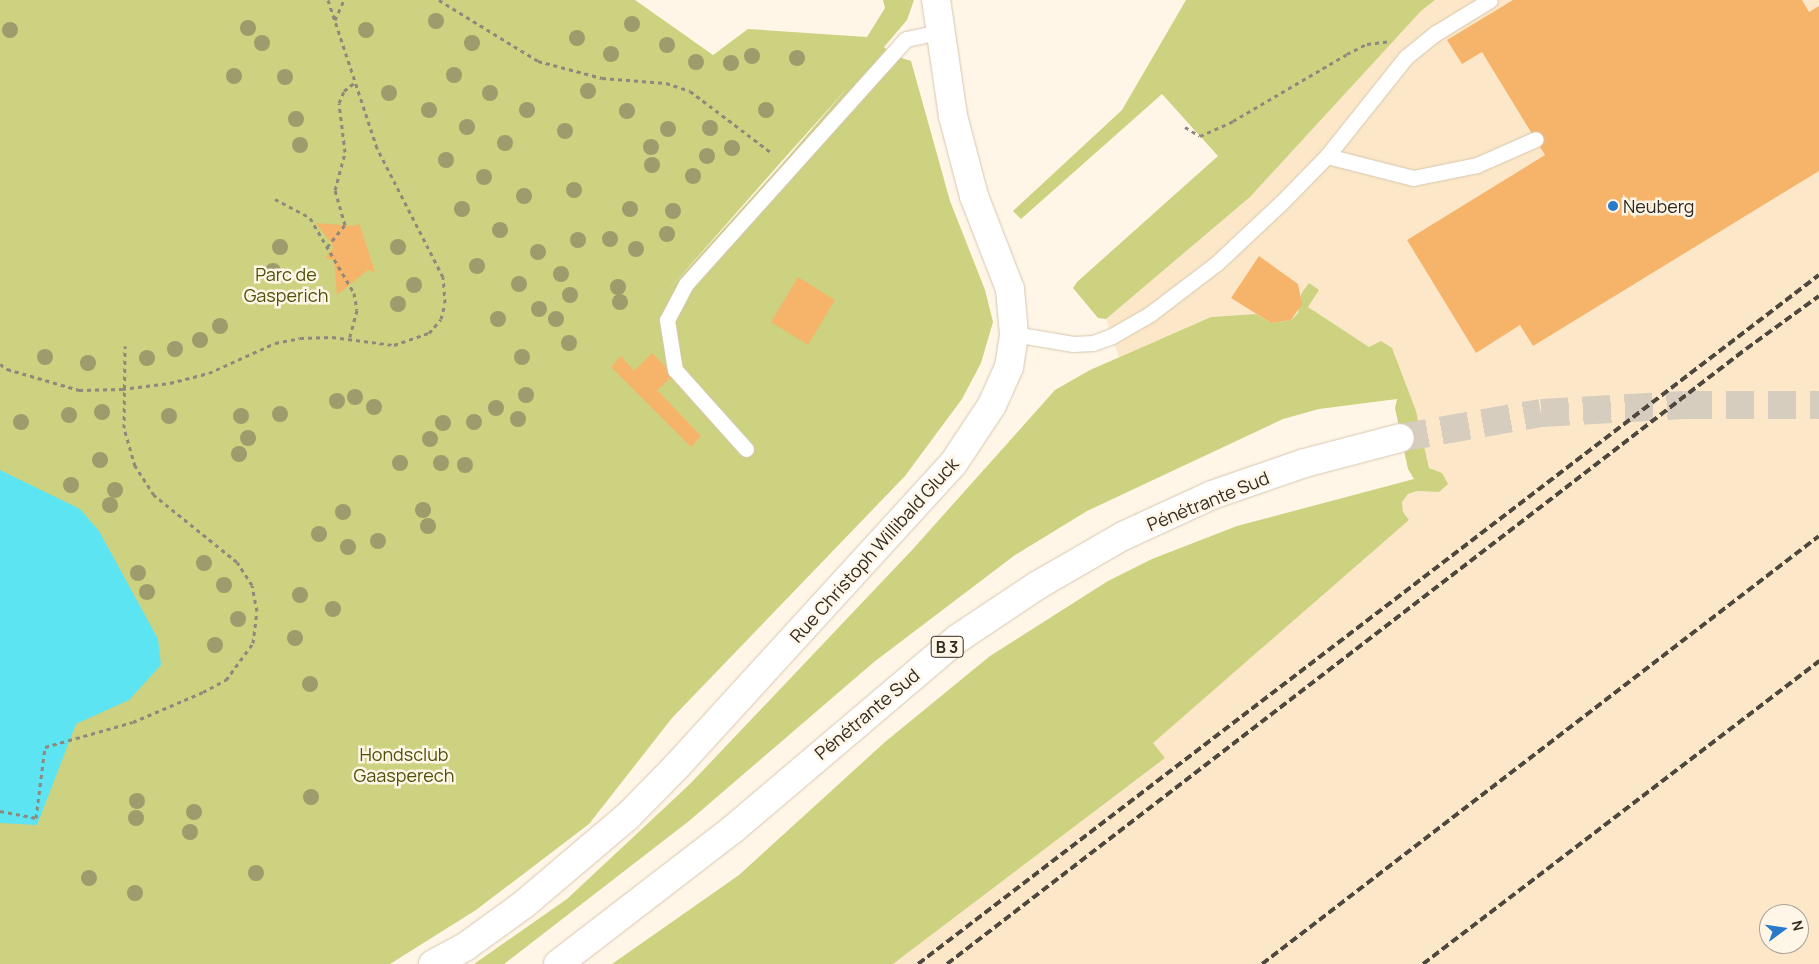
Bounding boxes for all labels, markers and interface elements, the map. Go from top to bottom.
place label: Neuberg [1623,195,1694,217]
marker: Neuberg [1607,200,1619,212]
park label: Parc de Gasperich [244,264,328,306]
street label: Rue Christoph Willibald Gluck [785,453,963,647]
street label: Pénétrante Sud [1144,467,1272,535]
road number: B 3 [930,634,964,660]
street label: Pénétrante Sud [810,664,924,764]
park label: Hondsclub Gaasperech [354,744,454,786]
north arrow [1759,904,1809,954]
text: N [1788,918,1809,933]

